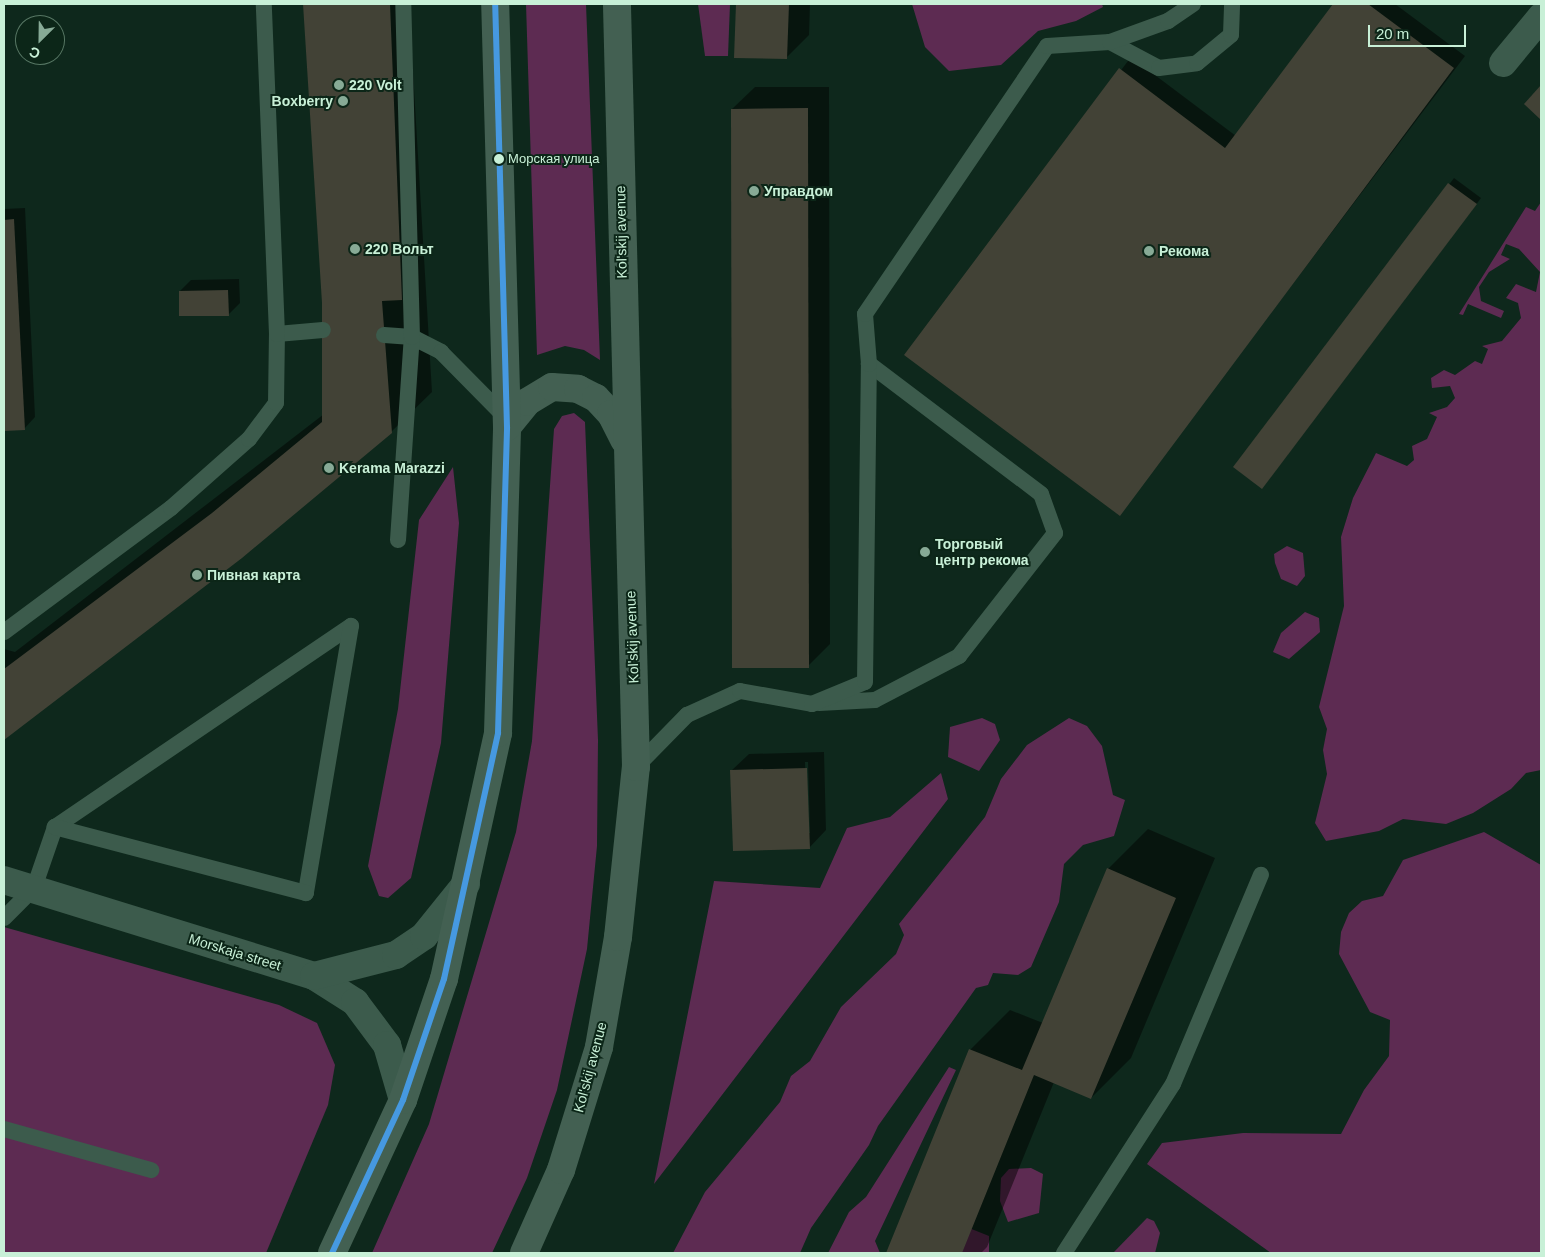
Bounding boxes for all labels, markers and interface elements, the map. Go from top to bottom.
north arrow [15,15,65,65]
scale bar [1370,15,1468,47]
text: 20 m [1376,25,1409,42]
text: С [27,44,42,62]
place label: 220 Volt [349,77,402,93]
marker: 220 Volt [333,79,345,91]
place label: Boxberry [272,93,333,109]
marker: Boxberry [337,95,349,107]
place label: Морская улица [508,151,600,167]
marker: Морская улица [494,154,504,164]
place label: Управдом [764,183,833,199]
street label: Kol'skij avenue [612,185,630,279]
marker: Управдом [748,185,760,197]
place label: 220 Вольт [365,241,434,257]
marker: 220 Вольт [349,243,361,255]
place label: Рекома [1159,243,1209,259]
marker: Рекома [1143,245,1155,257]
place label: Kerama Marazzi [339,460,445,476]
marker: Kerama Marazzi [323,462,335,474]
place label: Торговый центр рекома [935,536,1029,568]
marker: Торговый центр рекома [919,546,931,558]
place label: Пивная карта [207,567,300,583]
marker: Пивная карта [191,569,203,581]
street label: Kol'skij avenue [622,590,642,684]
street label: Morskaja street [187,930,283,974]
street label: Kol'skij avenue [570,1020,610,1114]

